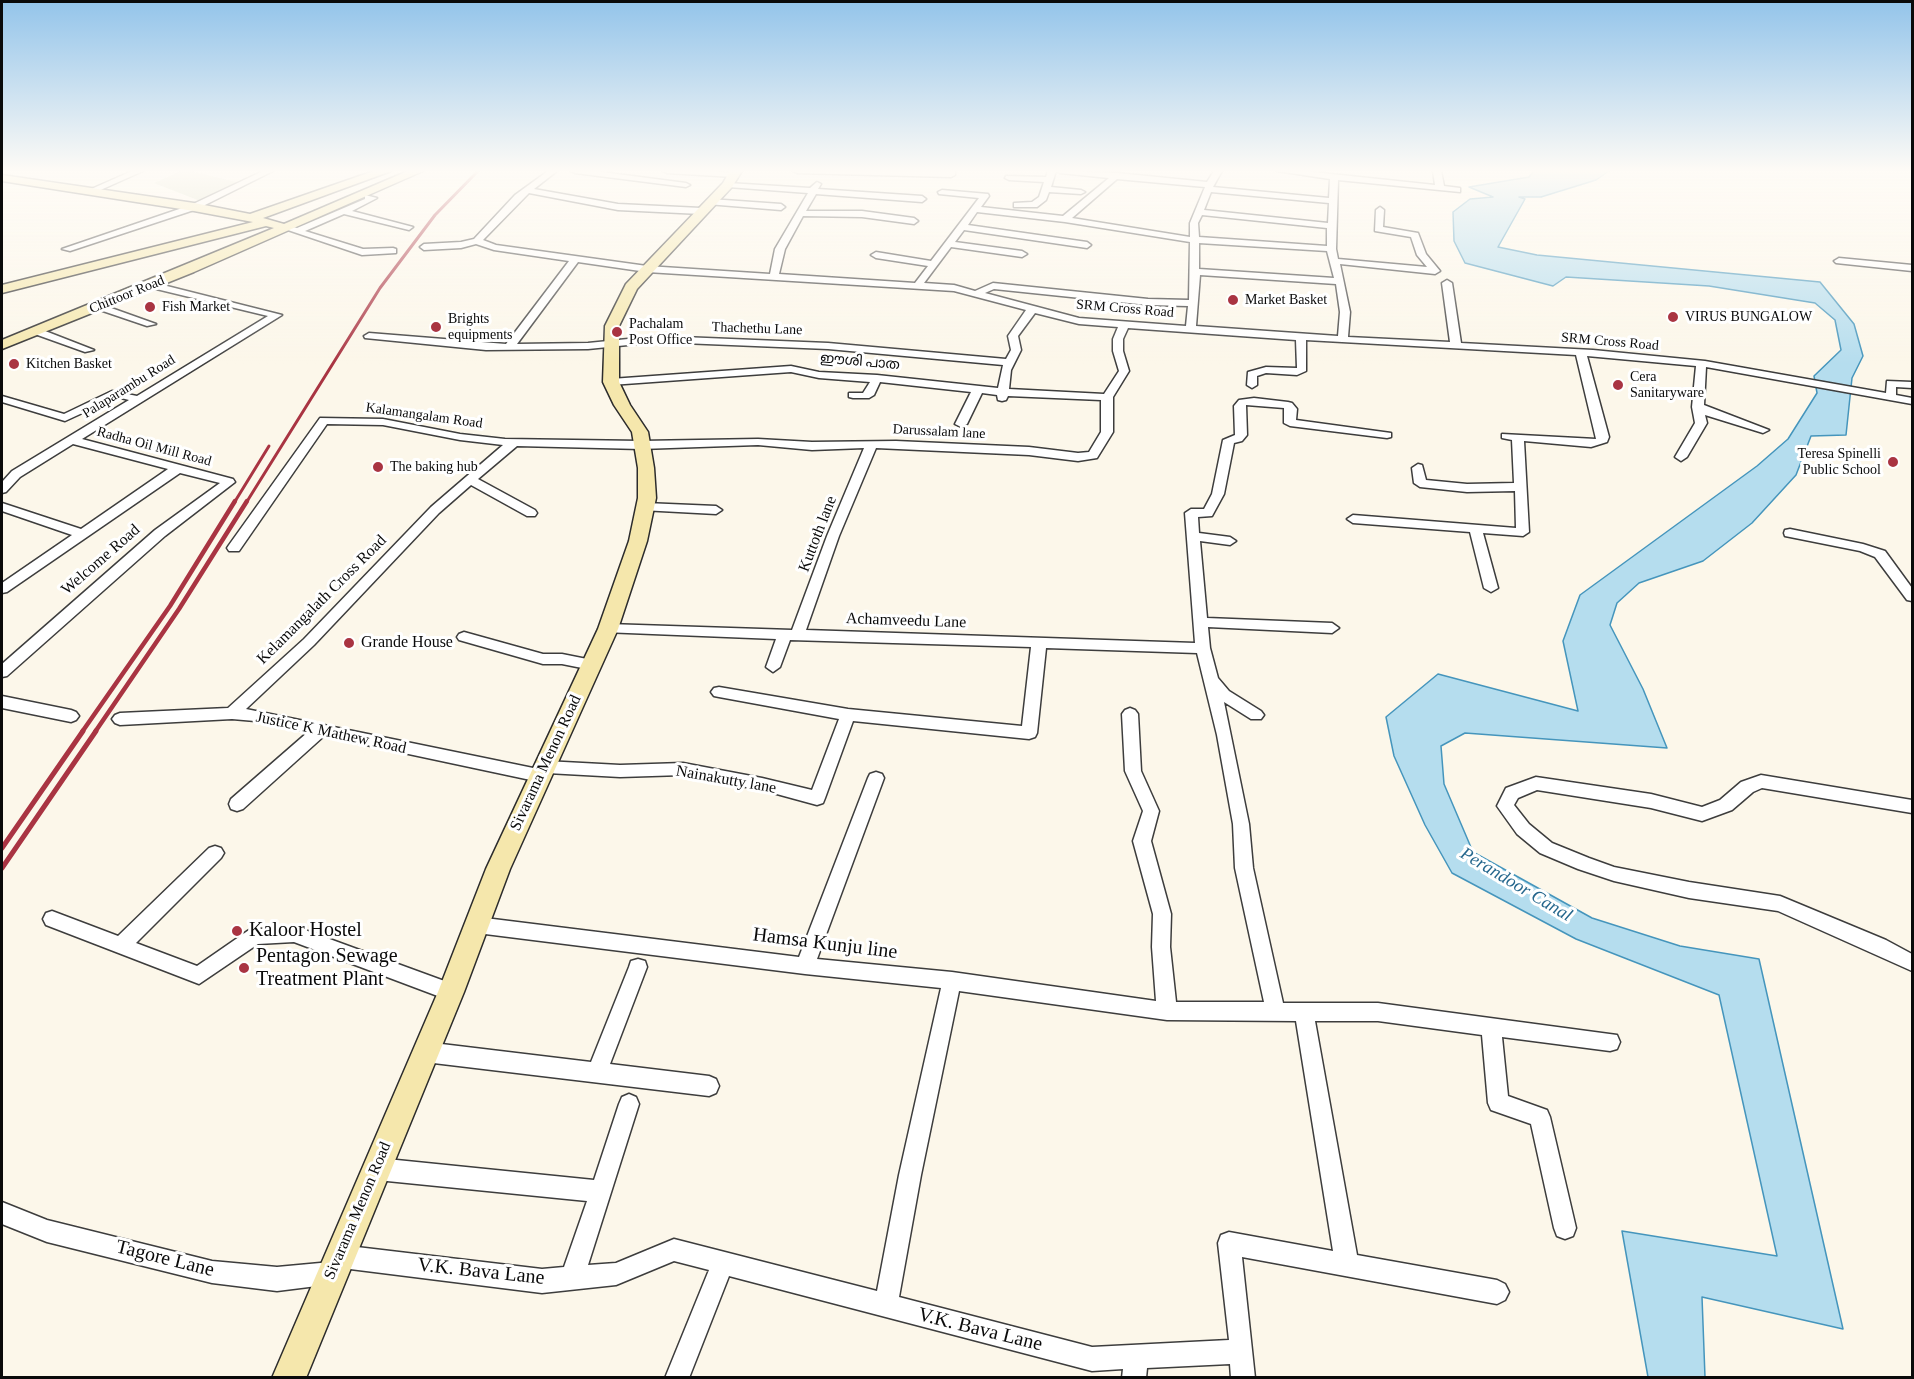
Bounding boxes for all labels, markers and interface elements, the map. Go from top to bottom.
street label: Chittoor Road [87,272,167,318]
place label: Market Basket [1245,292,1327,308]
marker: Market Basket [1226,293,1240,307]
street label: SRM Cross Road [1075,296,1175,322]
place label: Fish Market [162,299,230,315]
marker: Fish Market [143,300,157,314]
place label: VIRUS BUNGALOW [1685,309,1812,325]
marker: VIRUS BUNGALOW [1666,310,1680,324]
place label: Brights equipments [448,311,513,344]
place label: Pachalam Post Office [629,316,692,348]
street label: Thachethu Lane [711,319,803,339]
marker: Brights equipments [429,320,443,334]
marker: Pachalam Post Office [610,325,624,339]
street label: SRM Cross Road [1560,329,1660,355]
street label: ഈശി പാത [820,350,900,374]
street label: Palaparambu Road [80,352,178,422]
place label: Kitchen Basket [26,356,112,372]
marker: Kitchen Basket [7,357,21,371]
place label: Cera Sanitaryware [1630,369,1704,402]
marker: Cera Sanitaryware [1611,378,1625,392]
street label: Kalamangalam Road [365,399,483,433]
street label: Darussalam lane [892,421,986,443]
street label: Radha Oil Mill Road [95,424,213,470]
place label: Teresa Spinelli Public School [1798,446,1881,478]
marker: Teresa Spinelli Public School [1886,455,1900,469]
place label: The baking hub [390,459,478,475]
marker: The baking hub [371,460,385,474]
street label: Kuttoth lane [795,493,841,575]
street label: Welcome Road [58,521,144,599]
street label: Kelamangalath Cross Road [253,531,391,669]
street label: Achamveedu Lane [846,609,966,633]
place label: Grande House [361,633,453,653]
marker: Grande House [342,636,356,650]
street label: Sivarama Menon Road [506,692,586,834]
street label: Justice K Mathew Road [254,708,408,758]
street label: Nainakutty lane [674,762,778,798]
water label: Perandoor Canal [1456,843,1576,927]
place label: Kaloor Hostel [249,919,362,943]
street label: Hamsa Kunju line [751,923,899,965]
marker: Kaloor Hostel [230,924,244,938]
place label: Pentagon Sewage Treatment Plant [256,945,398,992]
marker: Pentagon Sewage Treatment Plant [237,961,251,975]
street label: Sivarama Menon Road [320,1139,396,1283]
street label: Tagore Lane [113,1235,217,1283]
street label: V.K. Bava Lane [416,1253,546,1291]
street label: V.K. Bava Lane [915,1303,1045,1357]

